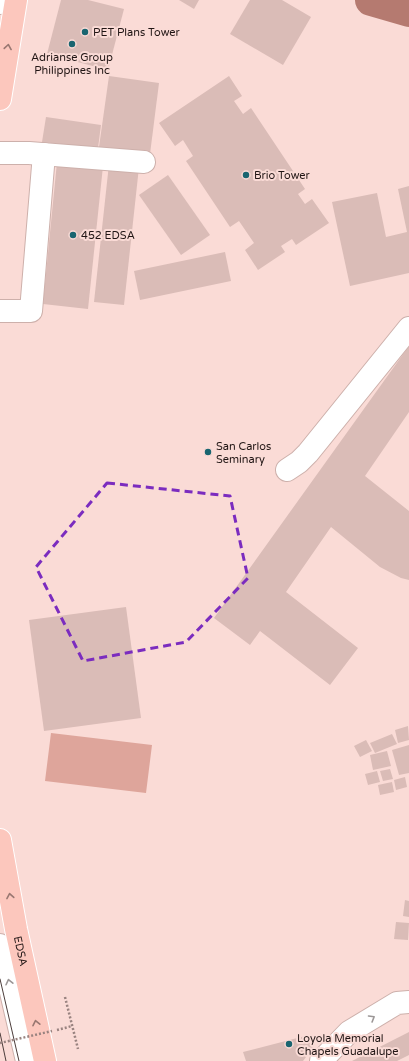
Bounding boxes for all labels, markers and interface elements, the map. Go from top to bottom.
place label: PET Plans Tower [93,26,181,39]
marker: PET Plans Tower [80,27,90,37]
marker: Adrianse Group Philippines Inc [67,39,77,49]
one-way arrow [3,44,12,50]
place label: Adrianse Group Philippines Inc [31,51,113,77]
place label: Brio Tower [254,169,311,182]
marker: Brio Tower [241,170,251,180]
place label: 452 EDSA [81,229,135,242]
marker: 452 EDSA [68,230,78,240]
place label: San Carlos Seminary [216,440,271,466]
marker: San Carlos Seminary [203,447,213,457]
one-way arrow [6,892,15,899]
street label: EDSA [11,935,30,967]
one-way arrow [5,979,13,985]
one-way arrow [368,1016,375,1023]
one-way arrow [33,1020,41,1026]
place label: Loyola Memorial Chapels Guadalupe [297,1032,399,1058]
marker: Loyola Memorial Chapels Guadalupe [284,1039,294,1049]

